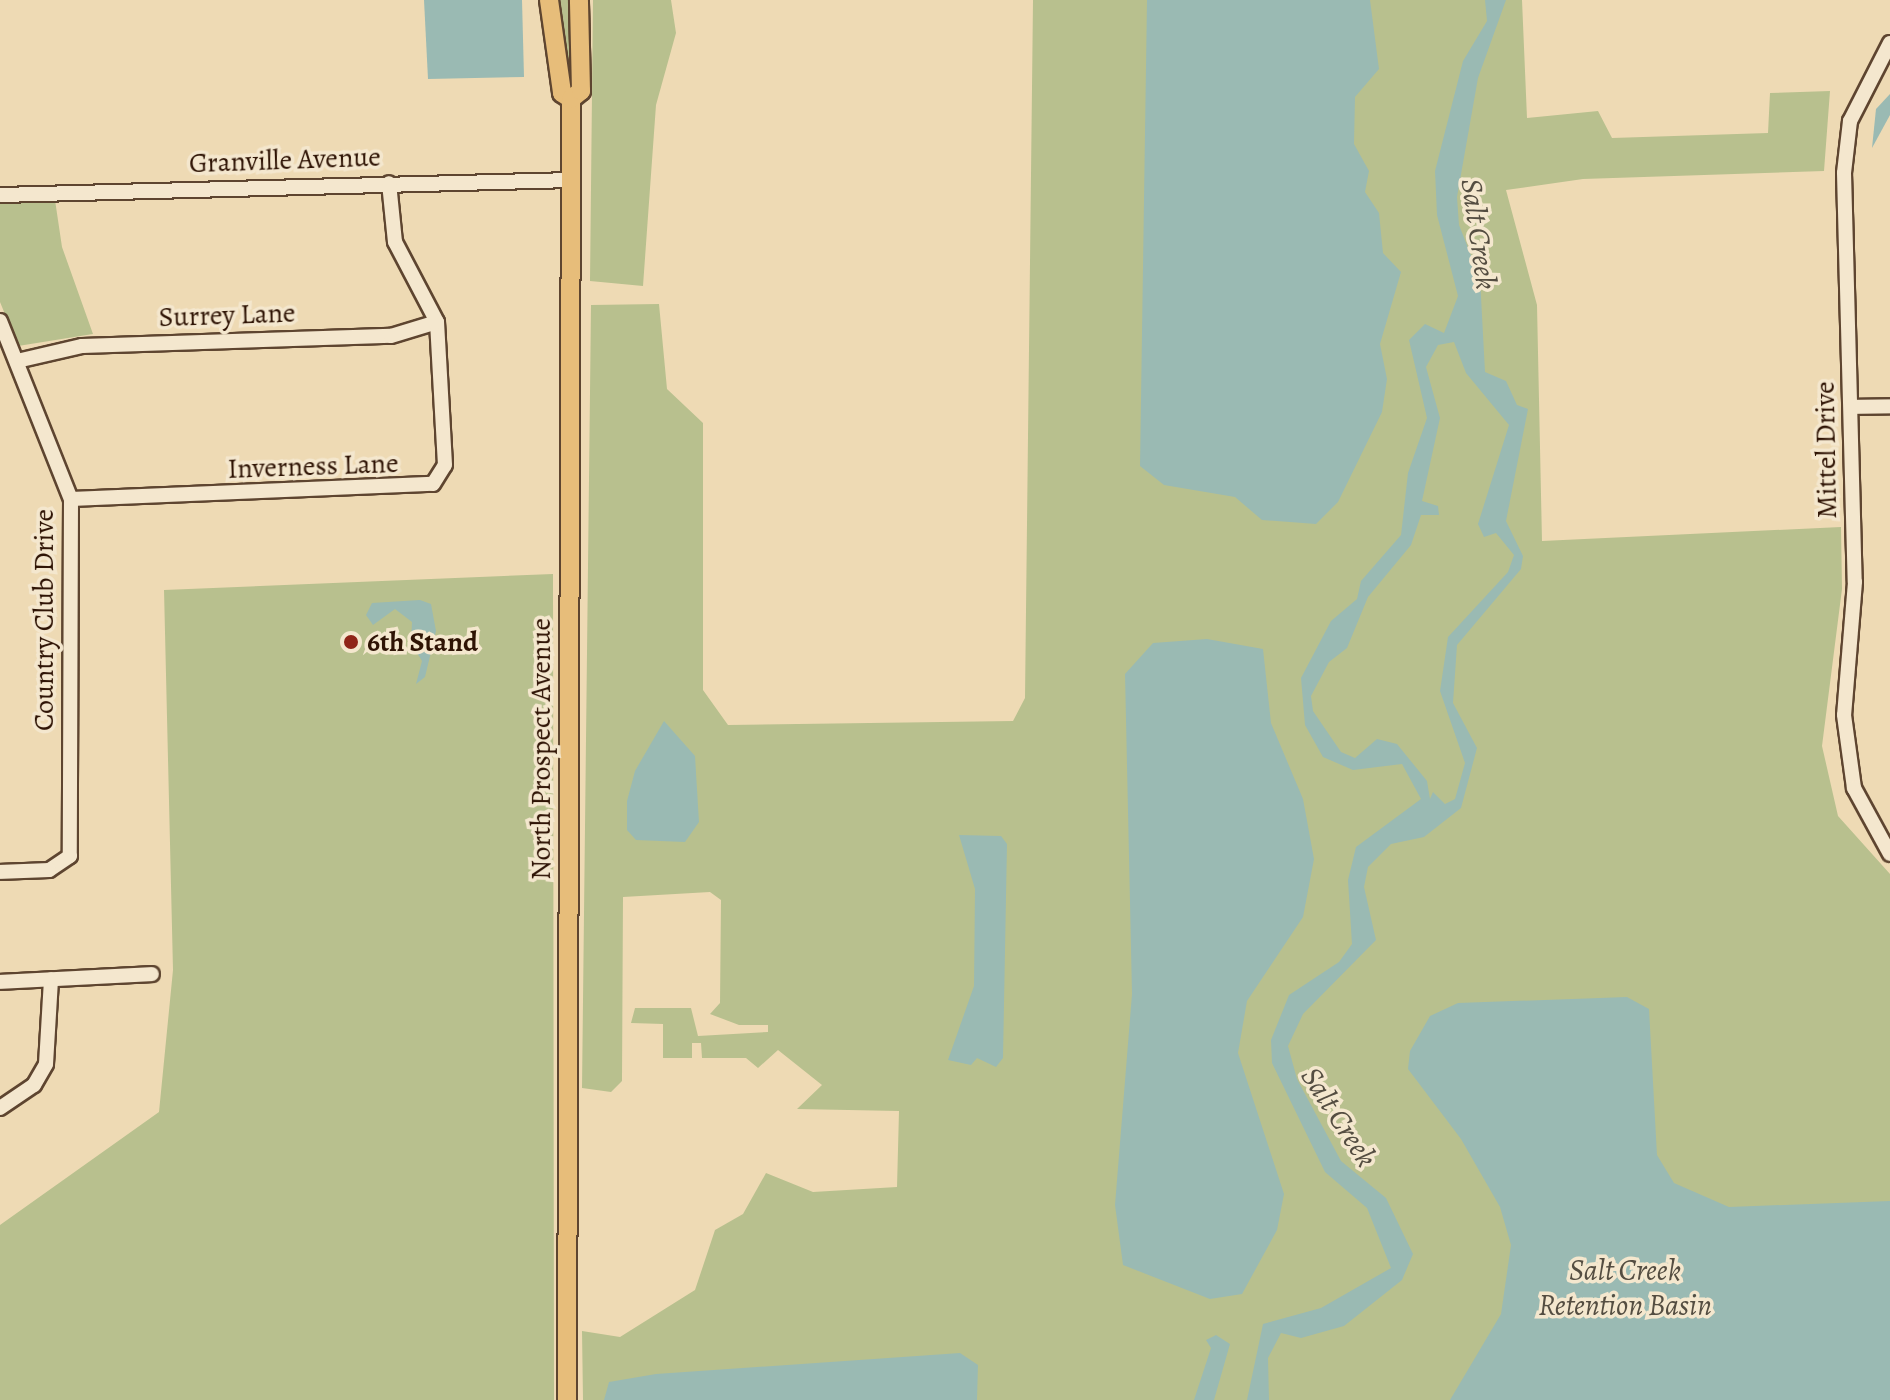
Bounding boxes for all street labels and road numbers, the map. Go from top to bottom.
street label: Granville Avenue [189,140,381,180]
street label: Surrey Lane [158,296,296,334]
street label: Mittel Drive [1808,381,1844,519]
street label: Inverness Lane [227,446,399,486]
street label: Country Club Drive [27,509,61,731]
street label: North Prospect Avenue [524,618,558,880]

